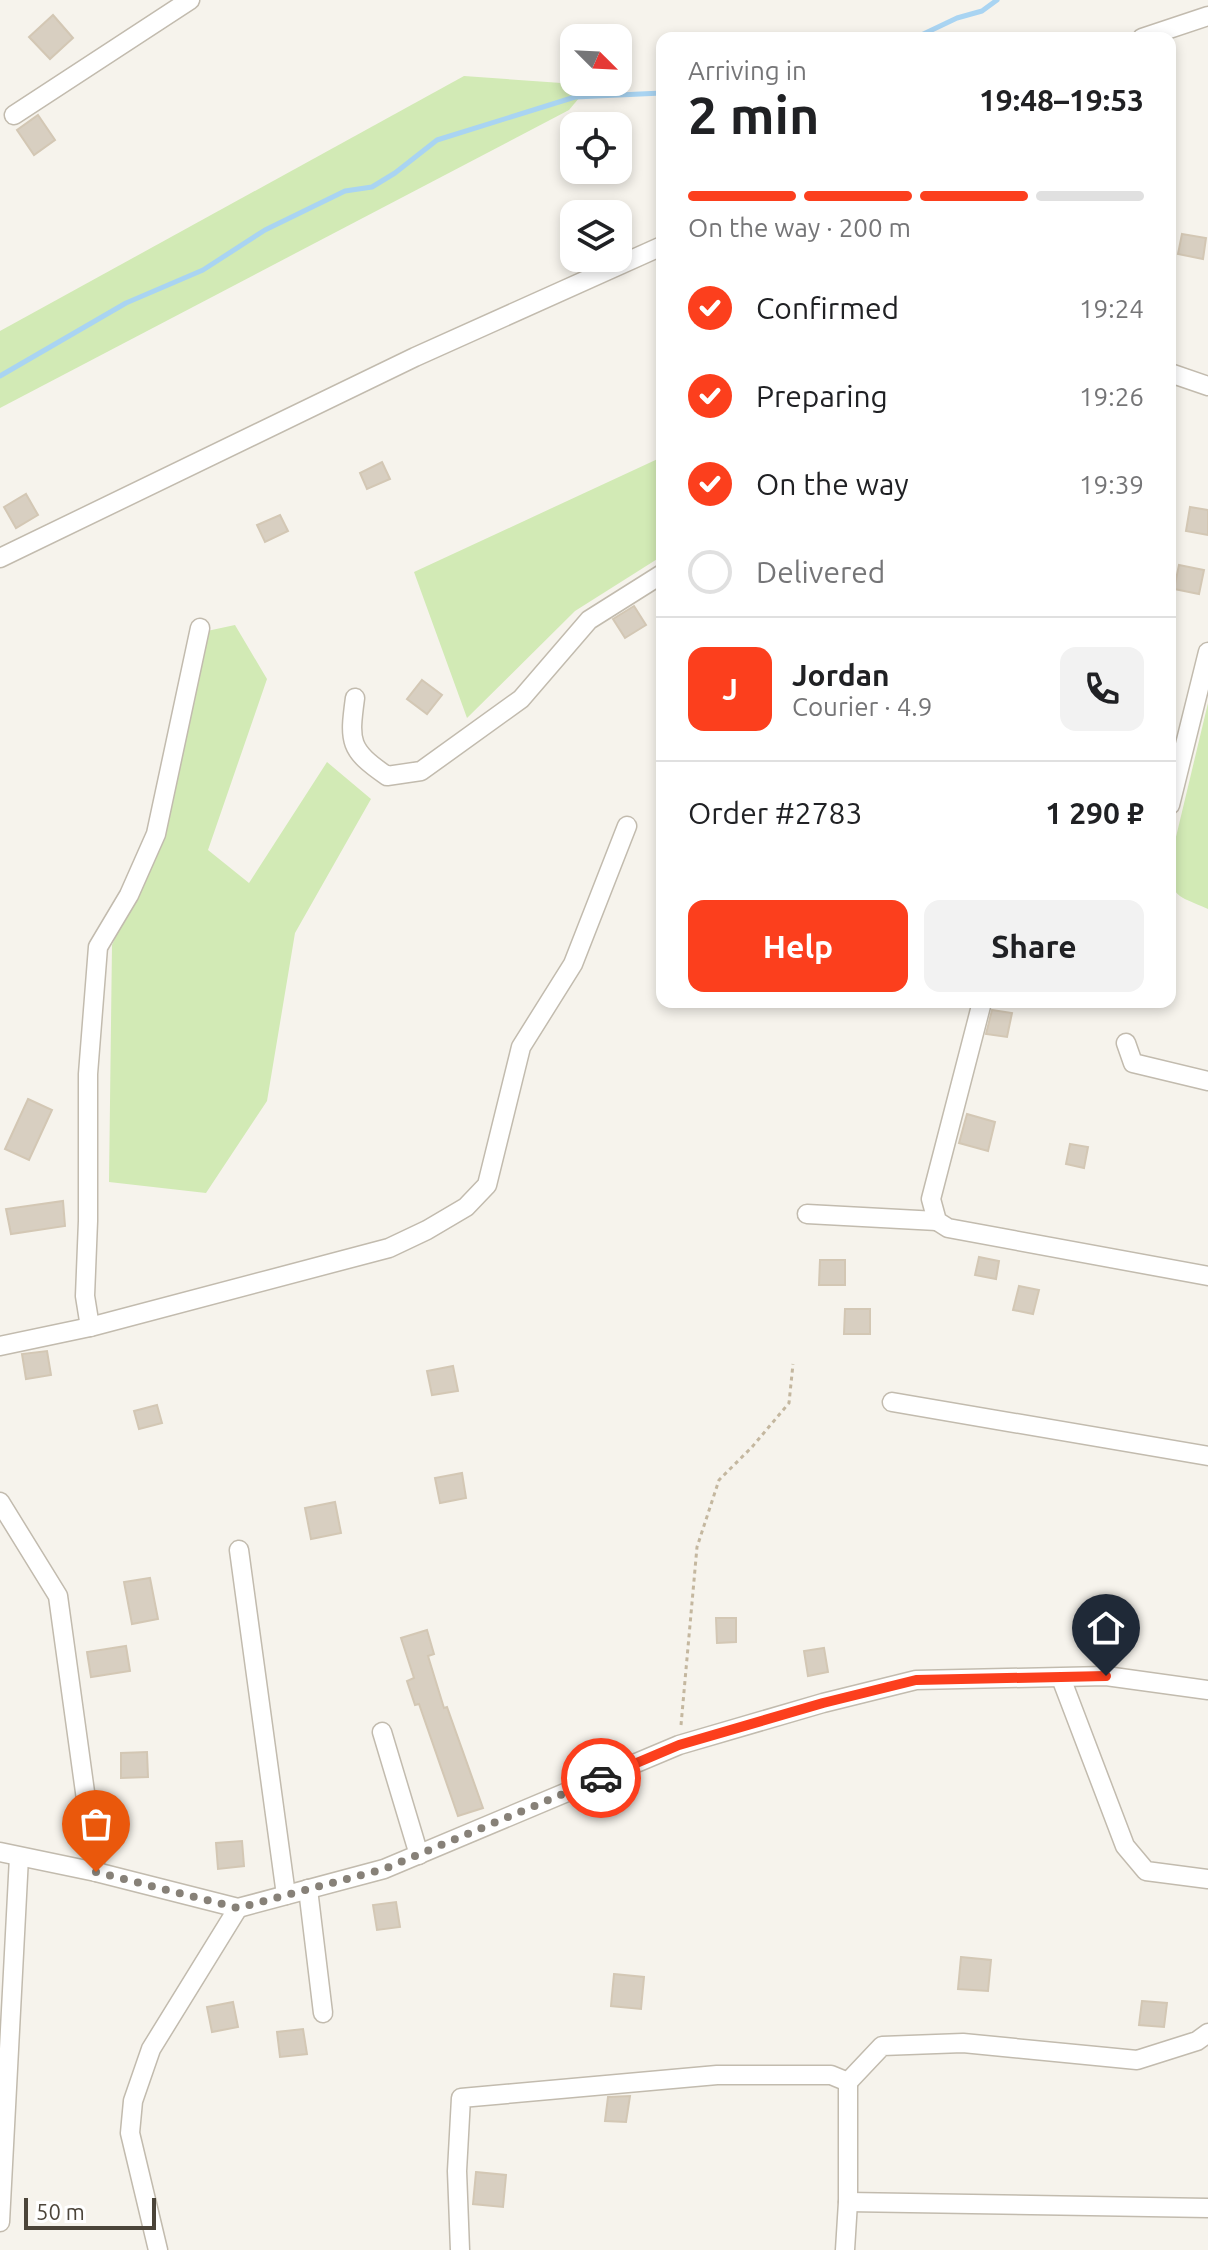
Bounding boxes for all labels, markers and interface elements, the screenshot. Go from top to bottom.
north arrow [560,24,632,96]
map controls [560,24,632,272]
text: Arriving in [688,56,807,85]
text: 19:48–19:53 [979,83,1144,117]
text: 2 min [688,86,819,144]
button: locate [560,112,632,184]
button: layers [560,200,632,272]
text: On the way · 200 m [688,213,911,242]
icon: check [688,286,732,330]
text: Confirmed [756,291,899,325]
text: 19:24 [1079,294,1144,323]
icon: check [688,374,732,418]
text: Preparing [756,379,888,413]
text: 19:26 [1079,382,1144,411]
icon: check [688,462,732,506]
text: On the way [756,467,909,501]
text: 19:39 [1079,470,1144,499]
text: Delivered [756,555,885,589]
button: phone [1060,647,1144,731]
text: Jordan [792,658,890,692]
text: J [722,672,738,706]
text: Courier · 4.9 [792,692,932,721]
text: Order #2783 [688,796,862,830]
text: 1 290 ₽ [1045,796,1144,830]
button: Help [688,900,908,992]
button: Share [924,900,1144,992]
pin [1072,1594,1140,1676]
icon: home [1084,1606,1128,1650]
courier [561,1738,641,1818]
icon: car [579,1756,623,1800]
pin [62,1790,130,1872]
icon: bag [74,1802,118,1846]
scale bar [24,2194,156,2230]
text: 50 m [36,2199,85,2224]

